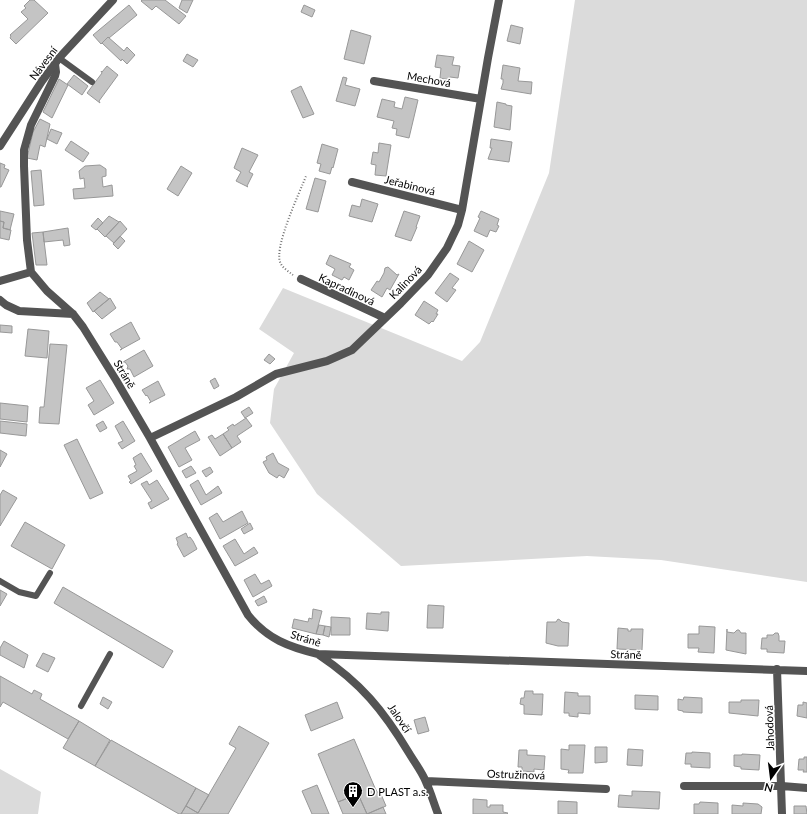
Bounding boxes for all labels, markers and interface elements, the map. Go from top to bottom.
street label: Návesní [26,43,60,82]
street label: Mechová [406,69,452,89]
street label: Jeřabinová [383,172,437,198]
street label: Kalinová [386,263,424,301]
street label: Kapradinová [317,270,377,308]
street label: Stráně [111,357,139,391]
street label: Stráně [289,627,323,649]
street label: Stráně [610,647,642,661]
street label: Jalovčí [386,701,415,735]
street label: Jahodová [762,705,776,751]
north arrow [751,758,791,798]
street label: Ostružinová [487,766,545,782]
building icon: D PLAST a.s. [342,780,364,808]
text: N [763,781,774,796]
place label: D PLAST a.s. [367,785,428,798]

